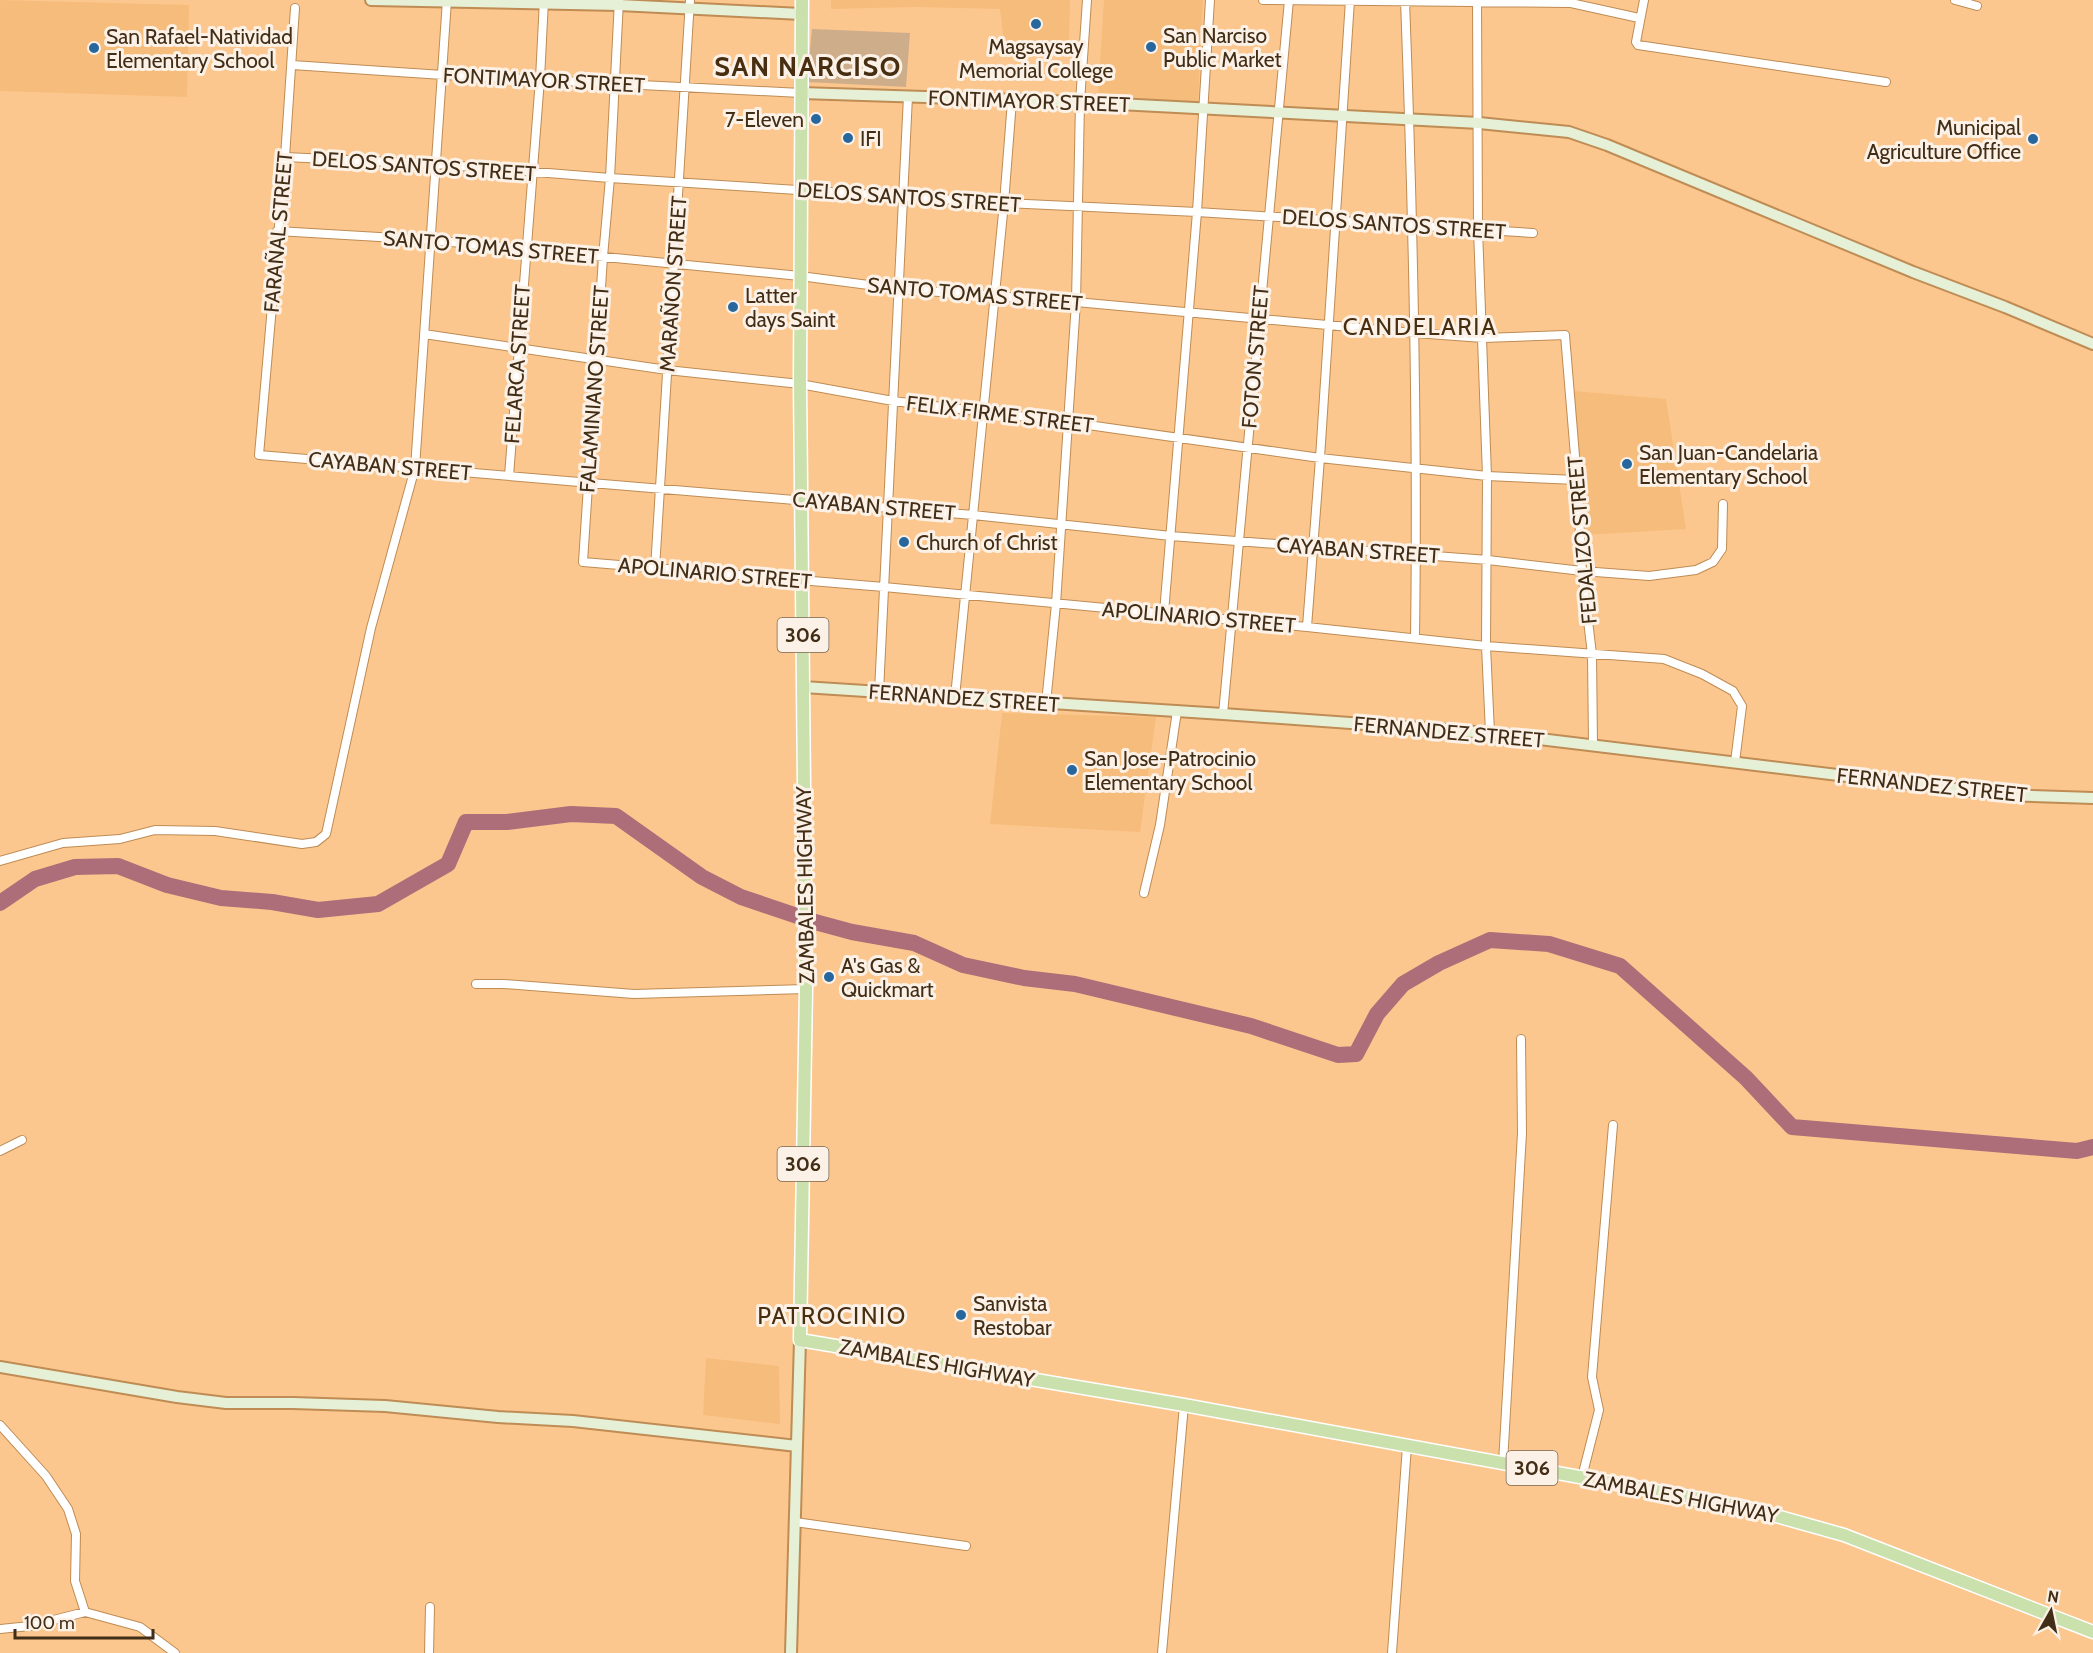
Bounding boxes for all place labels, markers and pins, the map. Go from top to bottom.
marker: Magsaysay Memorial College [1029,17,1043,31]
place label: San Narciso Public Market [1163,23,1282,72]
place label: San Rafael-Natividad Elementary School [106,24,293,73]
place label: Magsaysay Memorial College [959,34,1113,83]
marker: San Narciso Public Market [1144,40,1158,54]
marker: San Rafael-Natividad Elementary School [87,41,101,55]
place label: 7-Eleven [725,107,804,132]
marker: 7-Eleven [809,112,823,126]
place label: Municipal Agriculture Office [1867,115,2021,164]
place label: IFI [860,126,882,151]
marker: IFI [841,131,855,145]
marker: Municipal Agriculture Office [2026,132,2040,146]
place label: Latter days Saint [745,283,836,332]
marker: Latter days Saint [726,300,740,314]
place label: San Juan-Candelaria Elementary School [1639,440,1818,489]
marker: San Juan-Candelaria Elementary School [1620,457,1634,471]
place label: Church of Christ [916,530,1058,555]
marker: Church of Christ [897,535,911,549]
place label: San Jose-Patrocinio Elementary School [1084,746,1256,795]
marker: San Jose-Patrocinio Elementary School [1065,763,1079,777]
place label: A's Gas & Quickmart [841,953,934,1002]
marker: A's Gas & Quickmart [822,970,836,984]
place label: Sanvista Restobar [973,1291,1052,1340]
marker: Sanvista Restobar [954,1308,968,1322]

